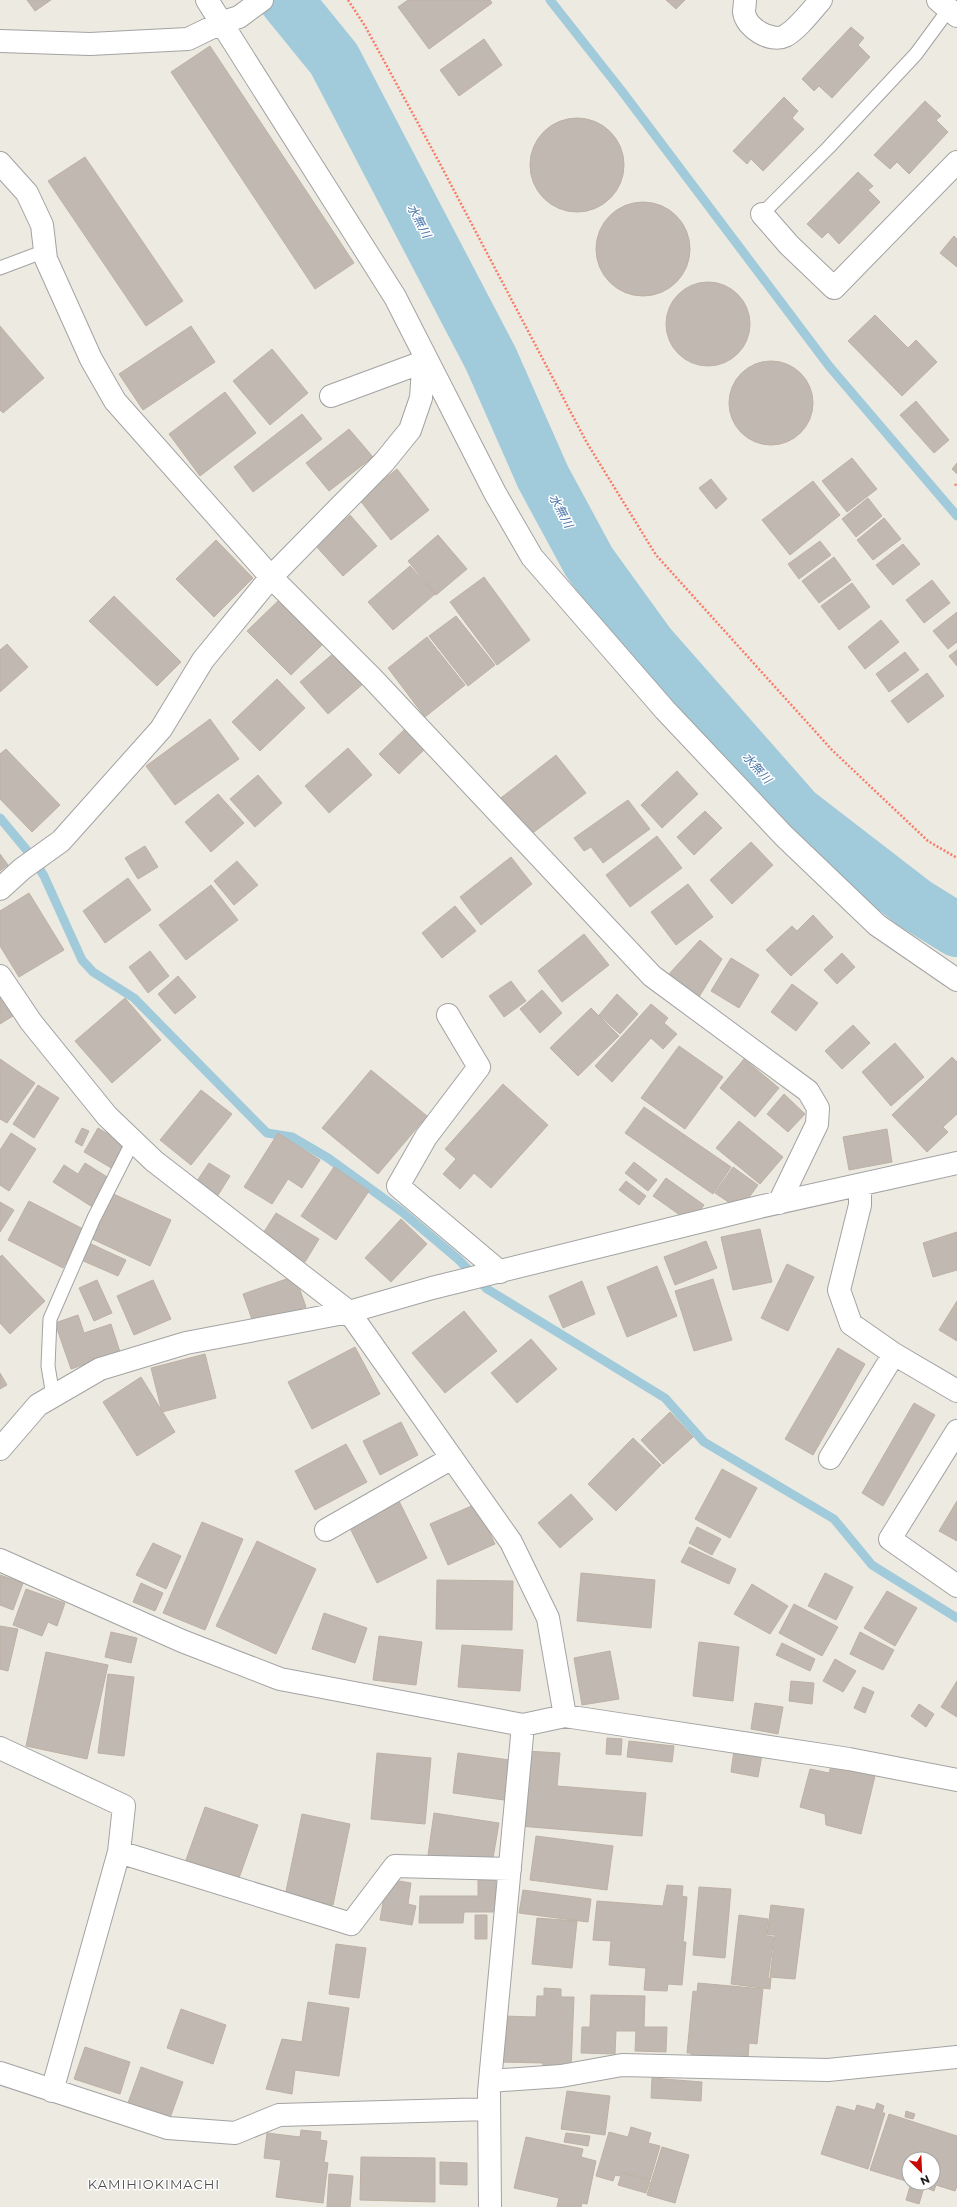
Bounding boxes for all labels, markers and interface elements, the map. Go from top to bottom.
water label: 水無川 [404,201,435,242]
water label: 水無川 [546,491,577,532]
water label: 水無川 [740,749,776,788]
north arrow [901,2151,941,2191]
text: N [918,2172,932,2188]
district label: KAMIHIOKIMACHI [88,2176,220,2192]

